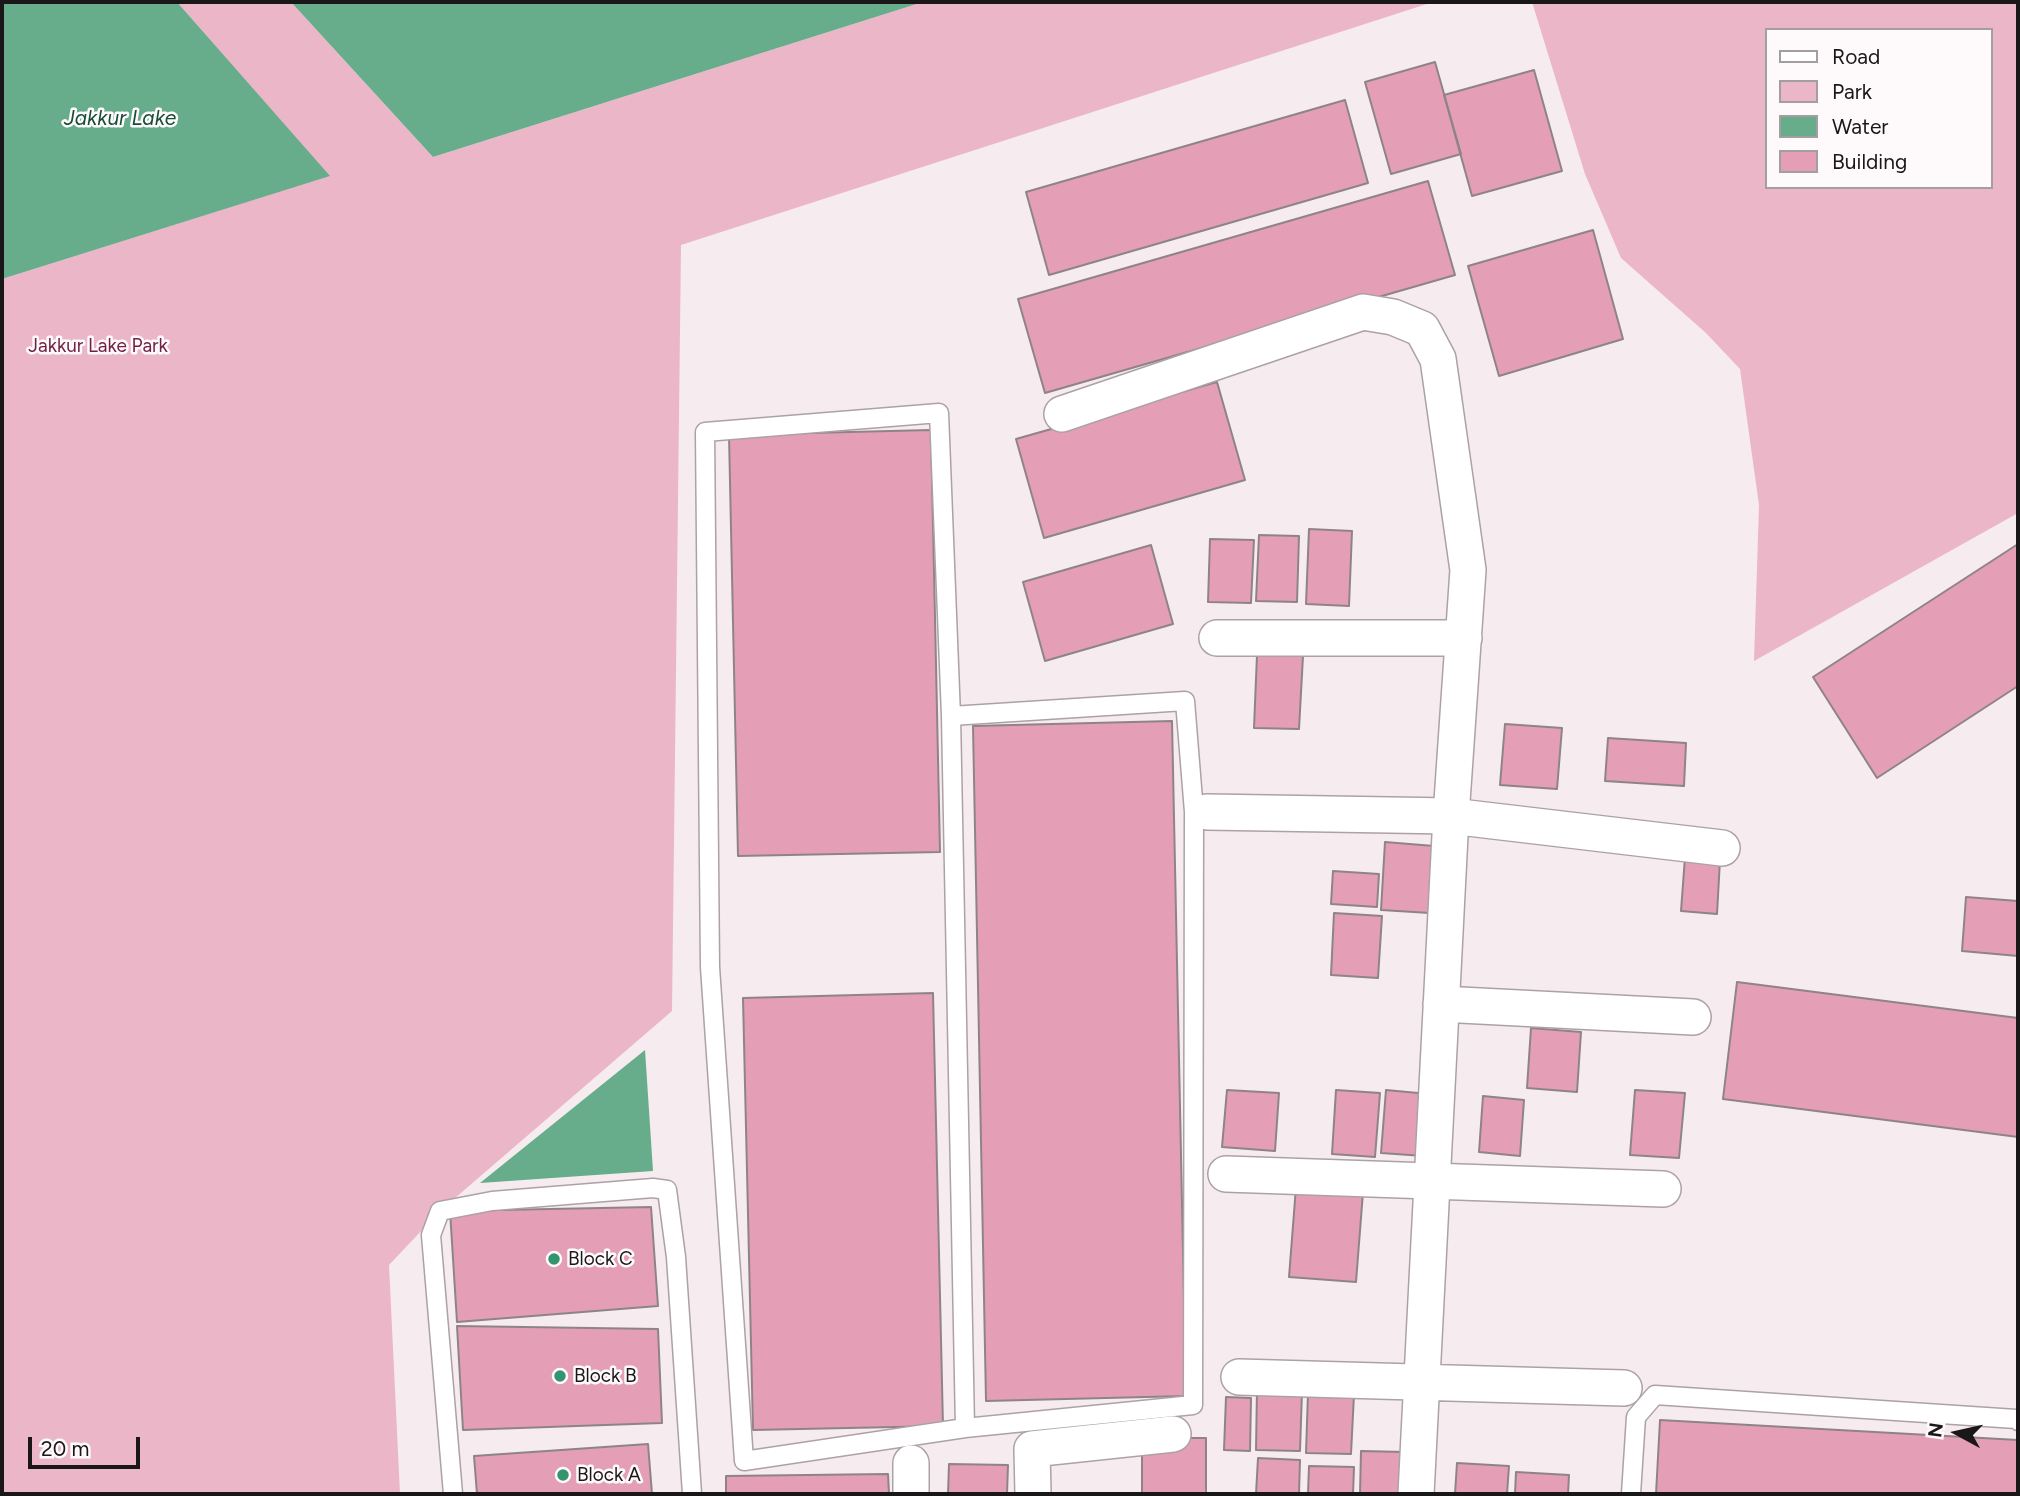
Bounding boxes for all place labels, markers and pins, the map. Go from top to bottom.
place label: Block C [568,1248,633,1270]
marker: Block C [546,1251,562,1267]
place label: Block B [574,1365,637,1387]
marker: Block B [552,1368,568,1384]
place label: Block A [577,1464,641,1486]
marker: Block A [555,1467,571,1483]

